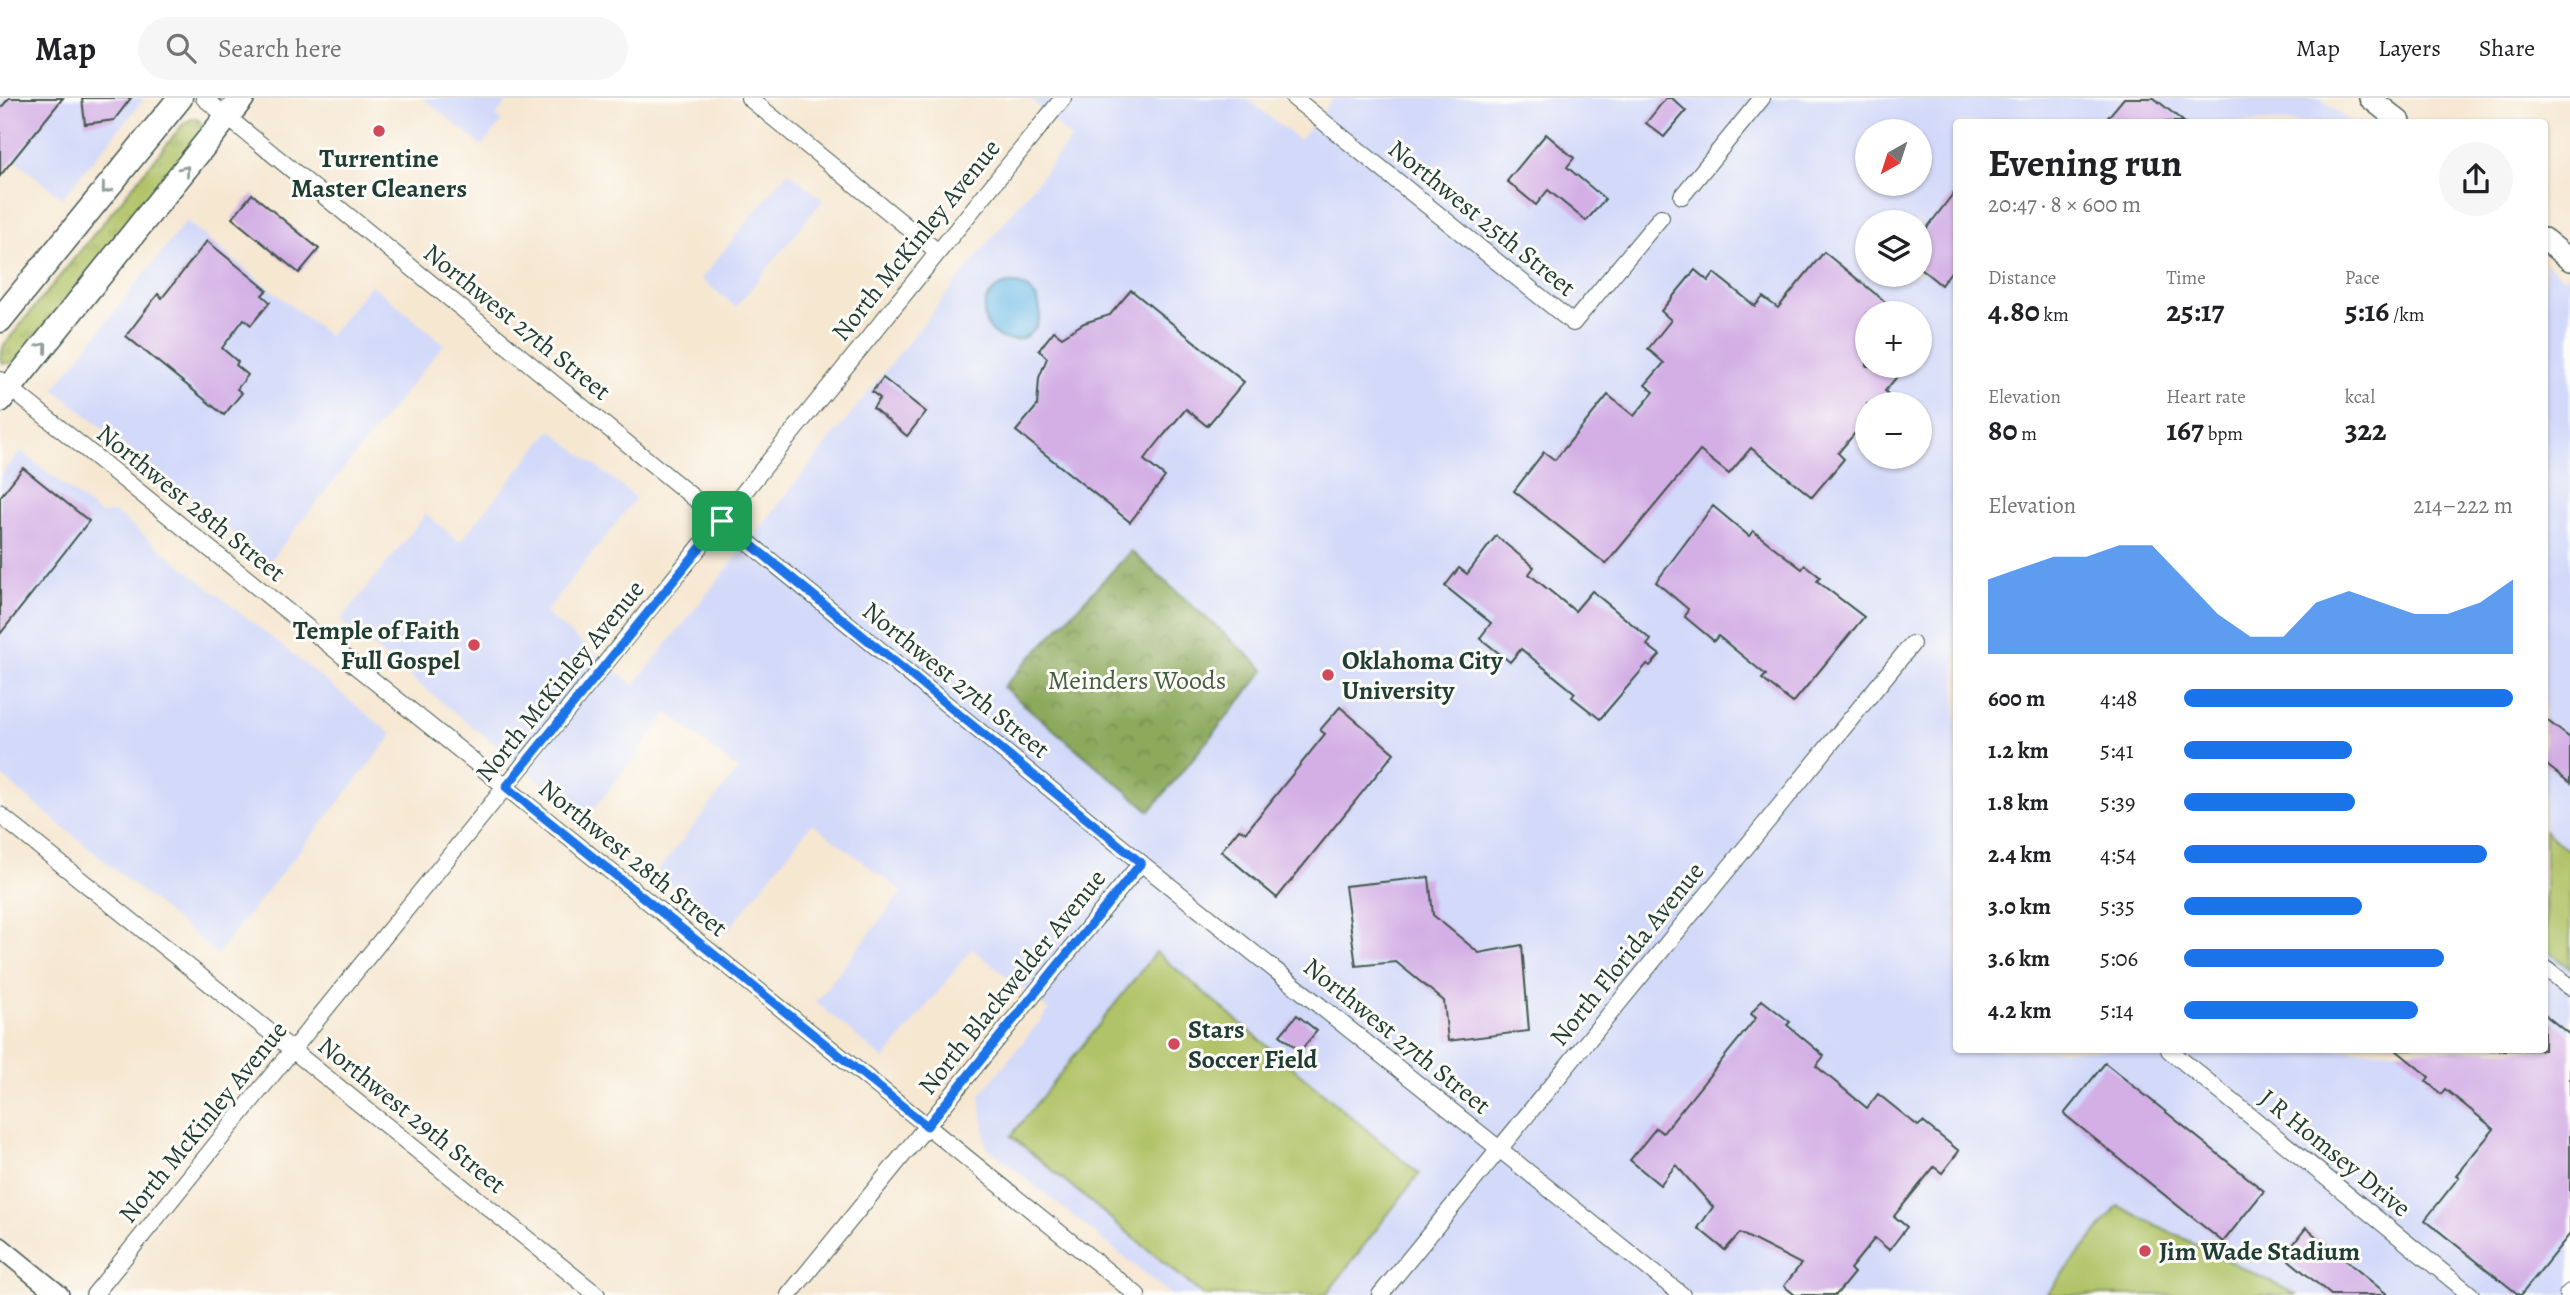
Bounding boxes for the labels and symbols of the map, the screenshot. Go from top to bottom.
north arrow [1855,119,1932,196]
marker: Turrentine Master Cleaners [371,123,387,139]
street label: Northwest 25th Street [1381,131,1583,305]
street label: North McKinley Avenue [824,132,1008,348]
place label: Turrentine Master Cleaners [291,141,467,206]
one-way arrow [176,165,189,177]
one-way arrow [102,182,115,194]
street label: Northwest 27th Street [416,236,618,409]
one-way arrow [34,343,47,355]
street label: Northwest 28th Street [89,416,293,590]
pin [692,491,752,551]
street label: North McKinley Avenue [468,573,652,789]
street label: Northwest 27th Street [855,594,1057,767]
place label: Temple of Faith Full Gospel [293,613,460,678]
marker: Temple of Faith Full Gospel [466,637,482,653]
place label: Oklahoma City University [1342,643,1504,708]
park label: Meinders Woods [1048,663,1226,698]
marker: Oklahoma City University [1320,667,1336,683]
street label: Northwest 28th Street [531,771,735,945]
street label: North Florida Avenue [1542,855,1712,1053]
street label: North Blackwelder Avenue [910,862,1114,1102]
street label: Northwest 27th Street [1296,950,1498,1123]
place label: Stars Soccer Field [1188,1012,1318,1077]
street label: North McKinley Avenue [111,1014,295,1230]
street label: Northwest 29th Street [311,1028,514,1202]
marker: Stars Soccer Field [1166,1036,1182,1052]
street label: J R Homsey Drive [2252,1081,2418,1225]
place label: Jim Wade Stadium [2159,1234,2360,1269]
marker: Jim Wade Stadium [2137,1243,2153,1259]

